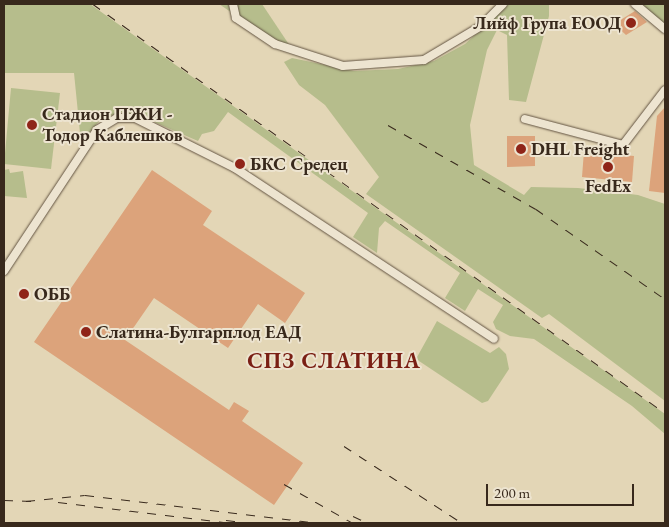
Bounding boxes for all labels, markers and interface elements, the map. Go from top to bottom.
place label: Лийф Група ЕООД [473,12,621,34]
marker: Лийф Група ЕООД [625,17,637,29]
place label: Стадион ПЖИ - Тодор Каблешков [42,104,182,146]
marker: Стадион ПЖИ - Тодор Каблешков [26,119,38,131]
place label: DHL Freight [531,138,629,160]
marker: DHL Freight [515,143,527,155]
place label: БКС Средец [250,153,348,175]
marker: БКС Средец [234,158,246,170]
marker: FedEx [602,161,614,173]
place label: FedEx [585,175,631,197]
place label: ОББ [34,283,70,305]
marker: ОББ [18,288,30,300]
place label: Слатина-Булгарплод ЕАД [96,321,301,343]
marker: Слатина-Булгарплод ЕАД [80,326,92,338]
district label: СПЗ СЛАТИНА [246,348,422,374]
scale bar [489,474,636,506]
text: 200 m [494,483,530,502]

